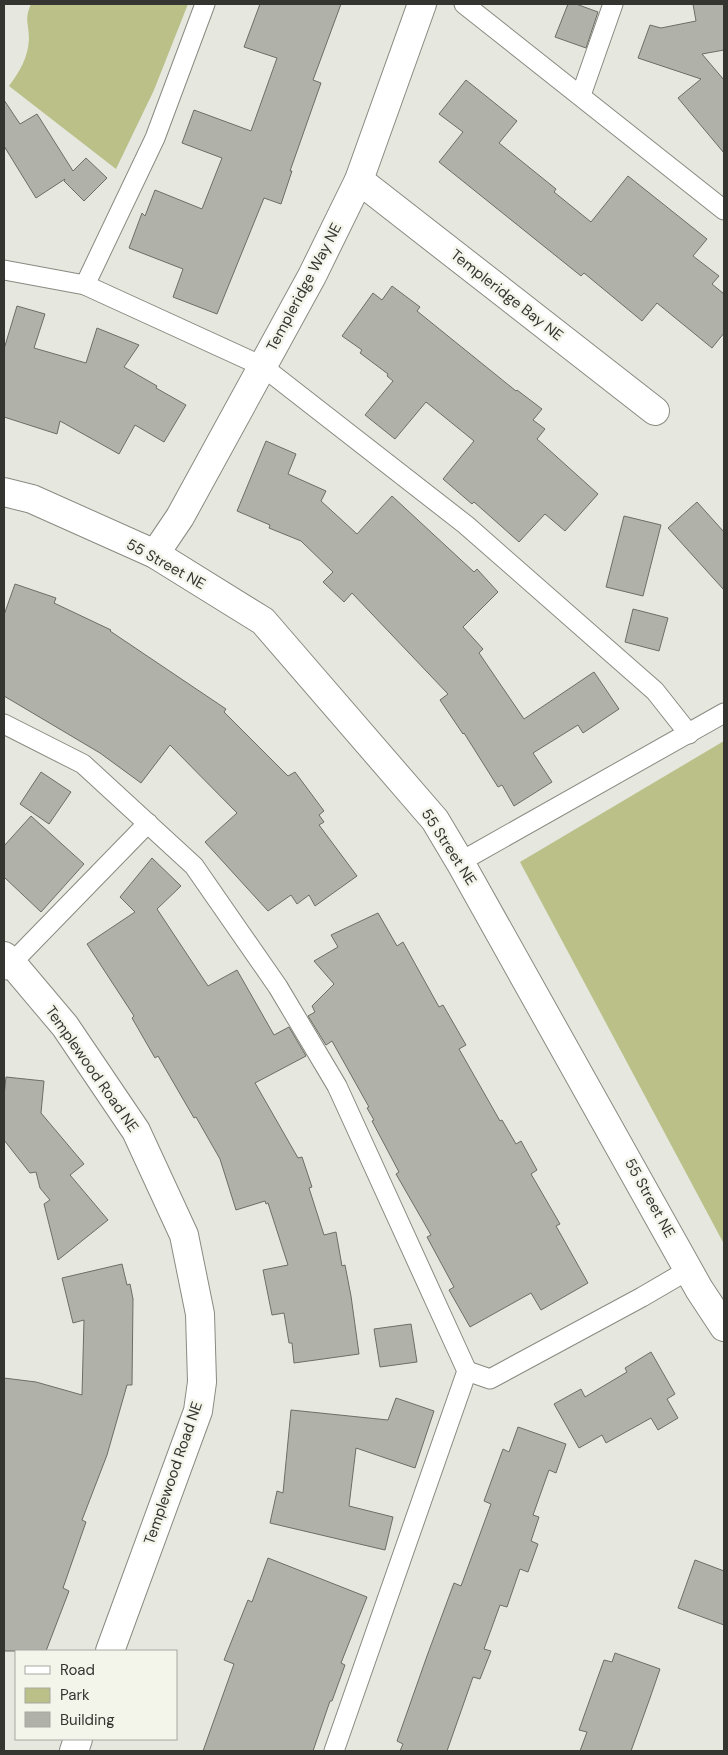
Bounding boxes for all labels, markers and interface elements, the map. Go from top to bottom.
street label: Templeridge Way NE [262,220,346,354]
street label: Templeridge Bay NE [447,245,567,345]
street label: 55 Street NE [123,534,209,594]
street label: 55 Street NE [417,805,481,889]
street label: Templewood Road NE [41,1002,143,1136]
street label: 55 Street NE [620,1155,680,1241]
street label: Templewood Road NE [139,1399,207,1547]
legend [15,1650,178,1740]
text: Road [60,1660,95,1680]
text: Park [60,1685,90,1705]
text: Building [60,1710,115,1730]

